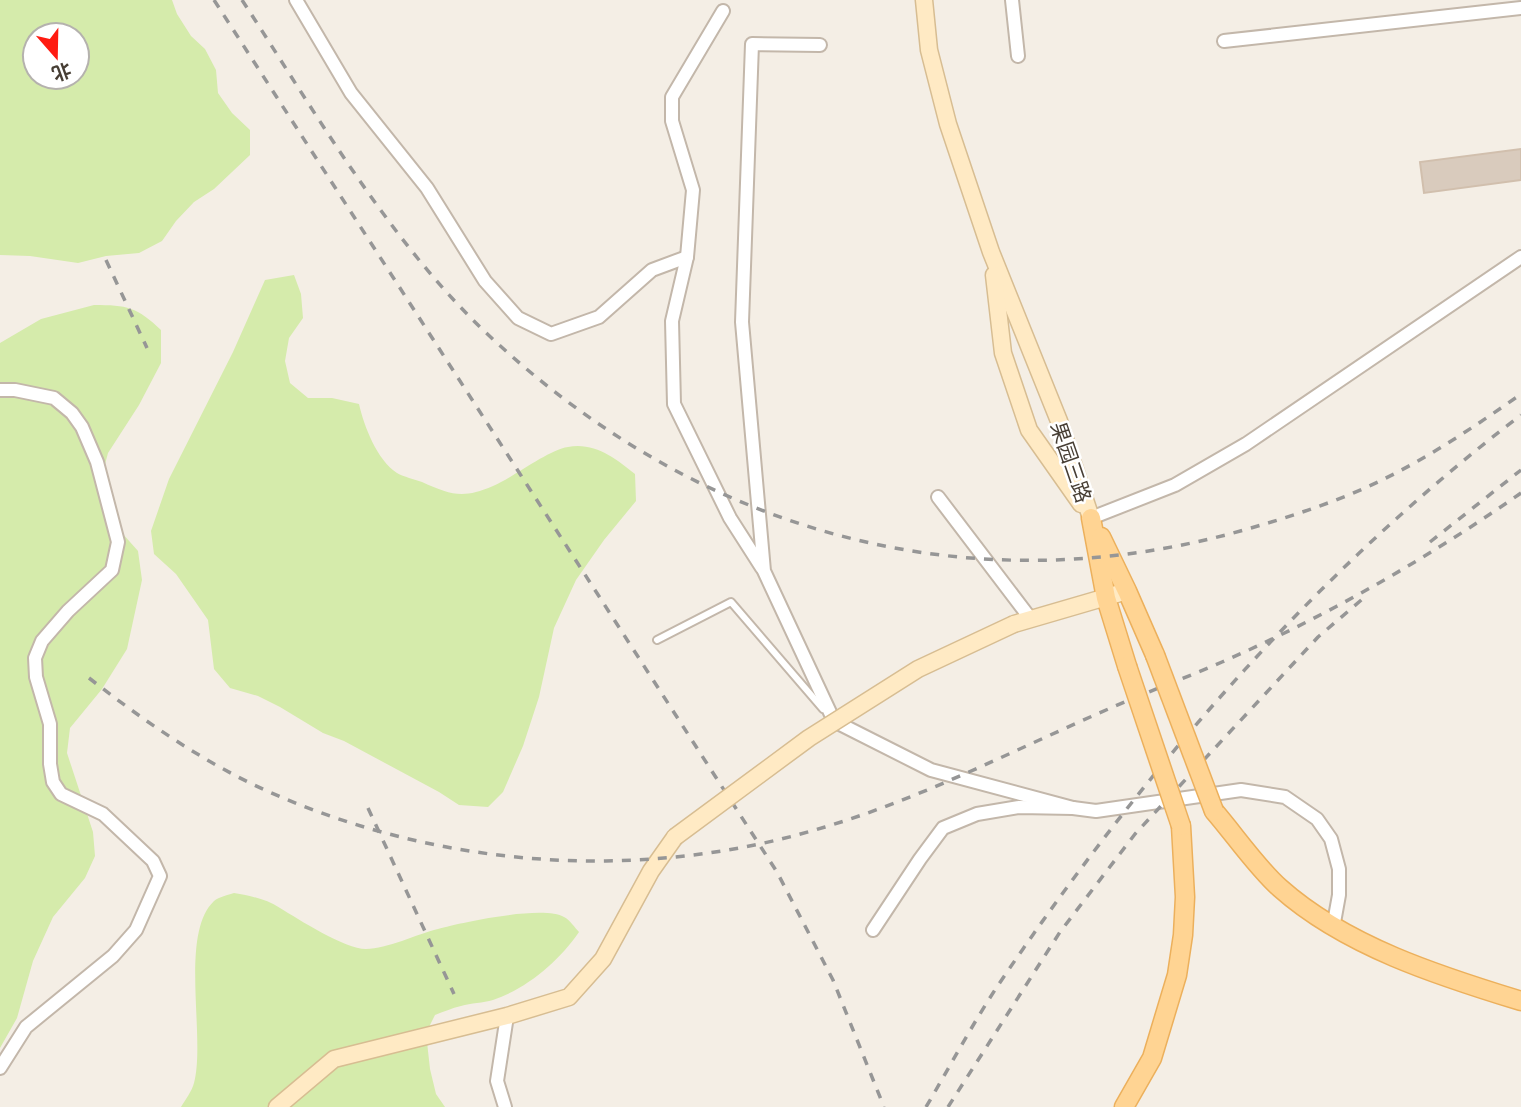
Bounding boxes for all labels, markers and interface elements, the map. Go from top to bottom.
north arrow [21,21,91,91]
text: 北 [49,58,75,87]
street label: 果园三路 [1047,418,1097,506]

